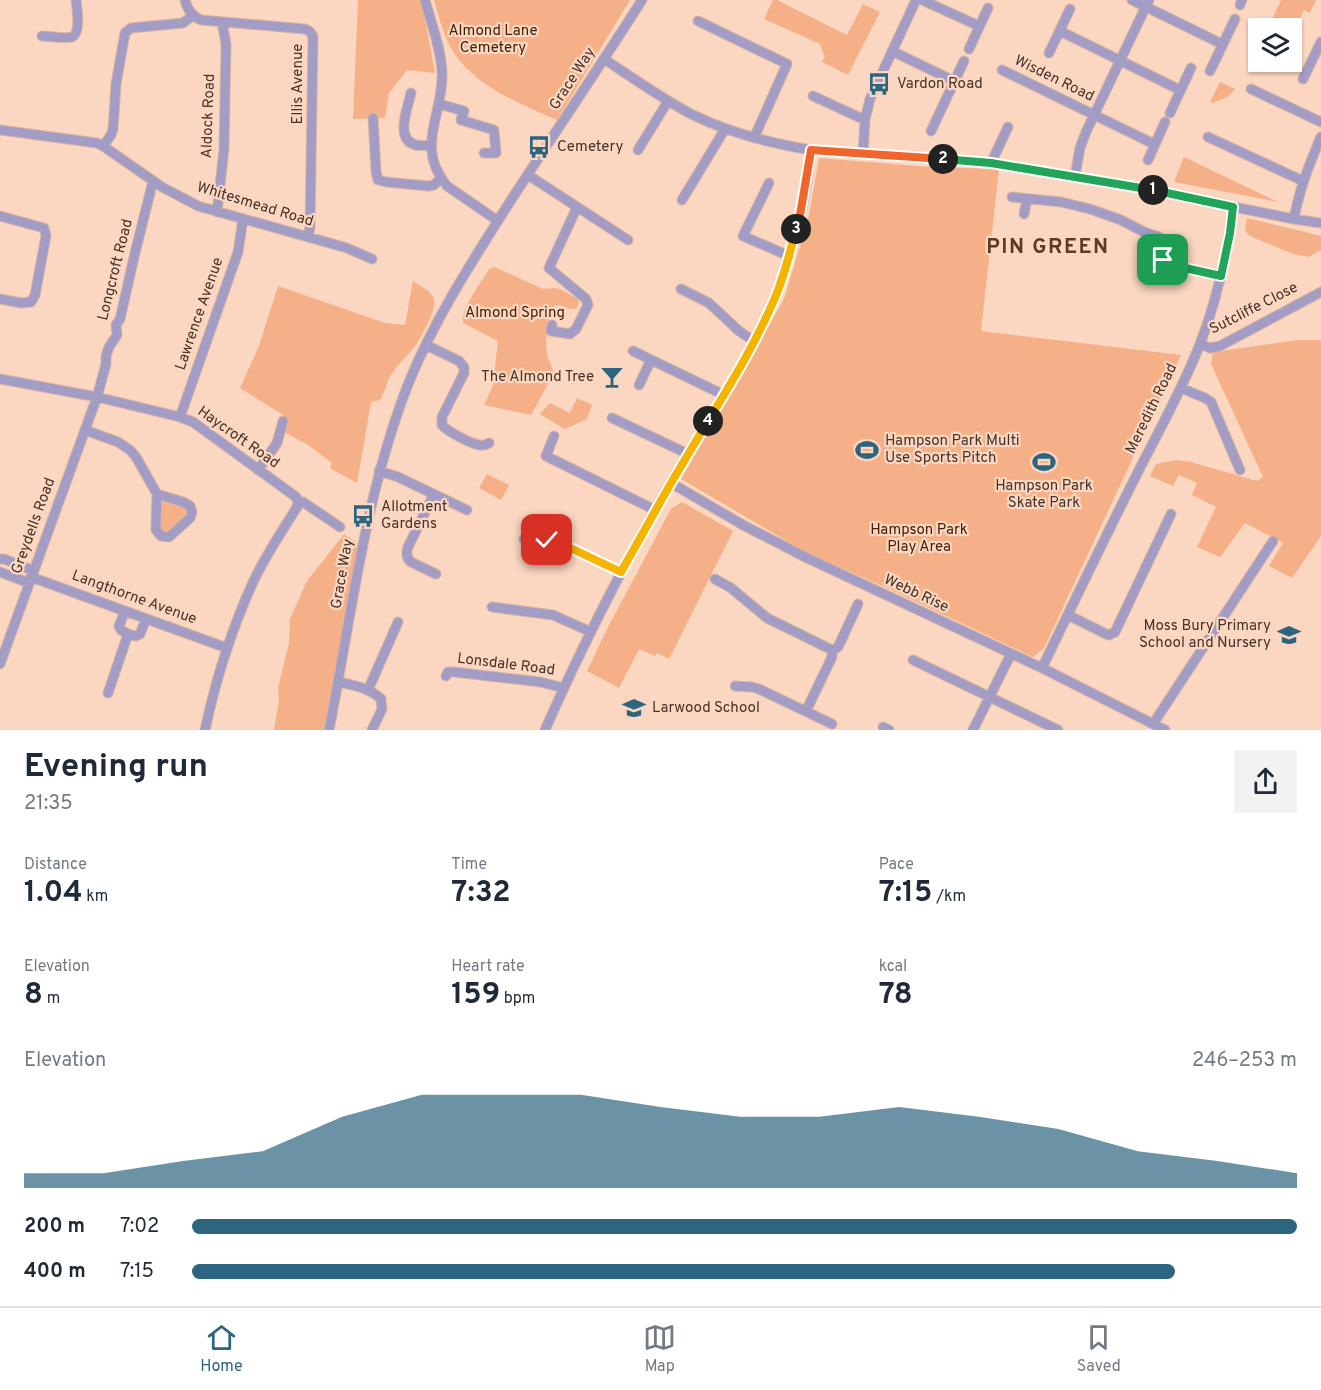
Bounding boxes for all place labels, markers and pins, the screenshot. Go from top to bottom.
bus stop icon: Vardon Road [866,71,892,97]
place label: Vardon Road [897,75,983,94]
bus stop icon: Cemetery [526,134,552,160]
place label: Cemetery [557,138,624,157]
pin: 2 [928,144,958,174]
pin: 1 [1138,175,1168,205]
pin: 3 [781,214,811,244]
pin [1137,234,1188,285]
bar icon: The Almond Tree [599,364,625,390]
place label: The Almond Tree [481,368,594,387]
pin: 4 [693,406,723,436]
place label: Hampson Park Multi Use Sports Pitch [885,432,1020,468]
sports icon: Hampson Park Multi Use Sports Pitch [854,437,880,463]
sports icon: Hampson Park Skate Park [1031,449,1057,475]
place label: Hampson Park Skate Park [995,477,1093,513]
place label: Allotment Gardens [381,498,447,534]
bus stop icon: Allotment Gardens [350,503,376,529]
pin [521,514,572,565]
place label: Moss Bury Primary School and Nursery [1139,617,1271,653]
school or university icon: Moss Bury Primary School and Nursery [1276,622,1302,648]
school or university icon: Larwood School [621,695,647,721]
place label: Larwood School [652,699,760,718]

